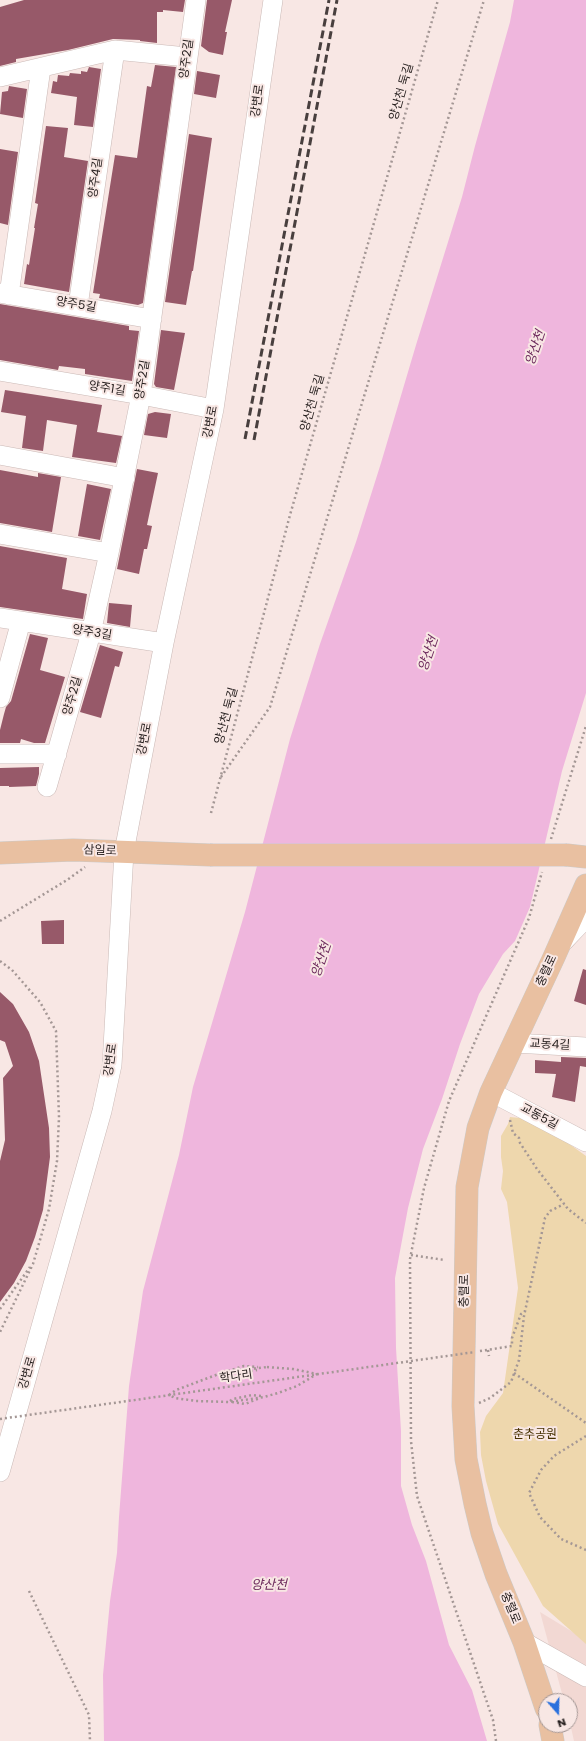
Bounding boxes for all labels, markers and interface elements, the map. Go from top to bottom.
street label: 양주2길 [177,38,197,80]
street label: 양산천 둑길 [387,62,417,122]
street label: 강변로 [249,84,267,118]
street label: 양주4길 [86,157,106,199]
street label: 양주5길 [55,294,97,316]
water label: 양산천 [523,328,549,368]
street label: 양주2길 [133,359,153,401]
street label: 양산천 둑길 [298,373,328,433]
street label: 양주1길 [88,379,126,399]
street label: 강변로 [201,404,221,440]
street label: 양주3길 [71,623,113,643]
water label: 양산천 [416,634,442,674]
street label: 양주2길 [61,675,85,717]
street label: 양산천 둑길 [212,686,242,746]
street label: 강변로 [135,721,155,757]
street label: 삼일로 [83,843,117,859]
water label: 양산천 [309,940,335,980]
street label: 충렬로 [533,953,561,989]
street label: 교동4길 [529,1037,571,1053]
street label: 강변로 [102,1043,120,1077]
street label: 교동5길 [518,1101,560,1133]
street label: 충렬로 [458,1274,472,1308]
street label: 강변로 [17,1355,39,1391]
street label: 학다리 [219,1368,253,1386]
park label: 춘추공원 [513,1428,557,1442]
water label: 양산천 [251,1578,287,1594]
street label: 충렬로 [497,1590,523,1626]
north arrow [538,1693,578,1733]
text: N [555,1714,568,1732]

